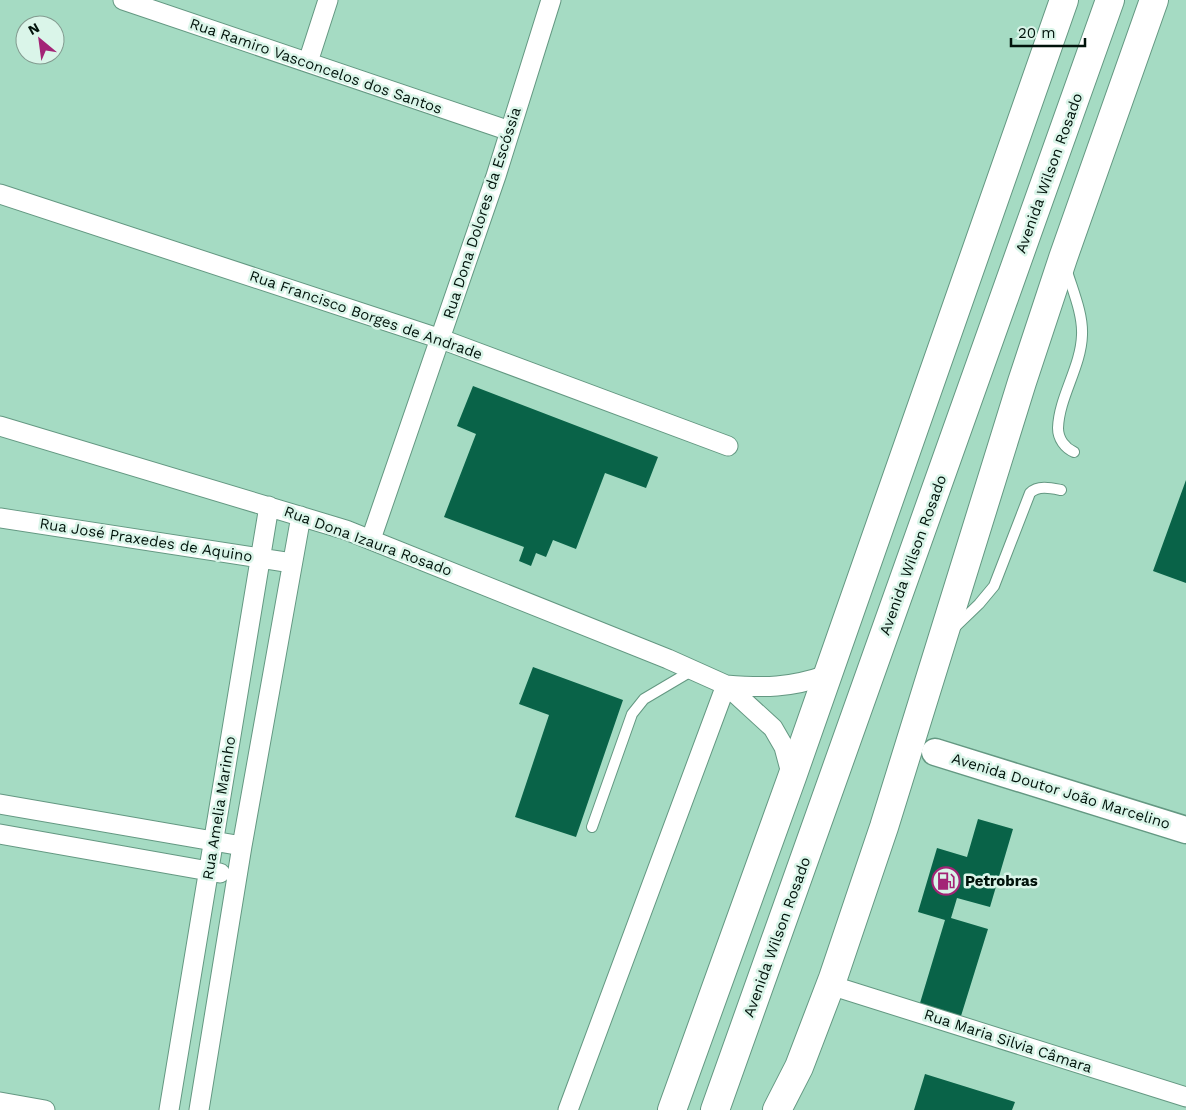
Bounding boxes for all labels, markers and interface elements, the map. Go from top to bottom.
street label: Rua Ramiro Vasconcelos dos Santos [187,14,445,118]
north arrow [15,15,65,65]
scale bar [1011,15,1085,47]
text: N [25,19,42,38]
text: 20 m [1018,24,1056,42]
street label: Avenida Wilson Rosado [1012,90,1086,256]
street label: Rua Dona Dolores da Escóssia [439,104,525,321]
street label: Rua Francisco Borges de Andrade [247,267,485,363]
street label: Avenida Wilson Rosado [876,472,950,638]
street label: Rua Dona Izaura Rosado [282,502,454,580]
street label: Rua José Praxedes de Aquino [38,514,254,566]
street label: Rua Amelia Marinho [199,735,239,881]
street label: Avenida Doutor João Marcelino [950,749,1172,833]
street label: Avenida Wilson Rosado [740,854,814,1020]
fuel station icon: Petrobras [931,866,961,896]
place label: Petrobras [965,872,1038,890]
street label: Rua Maria Silvia Câmara [922,1005,1095,1077]

